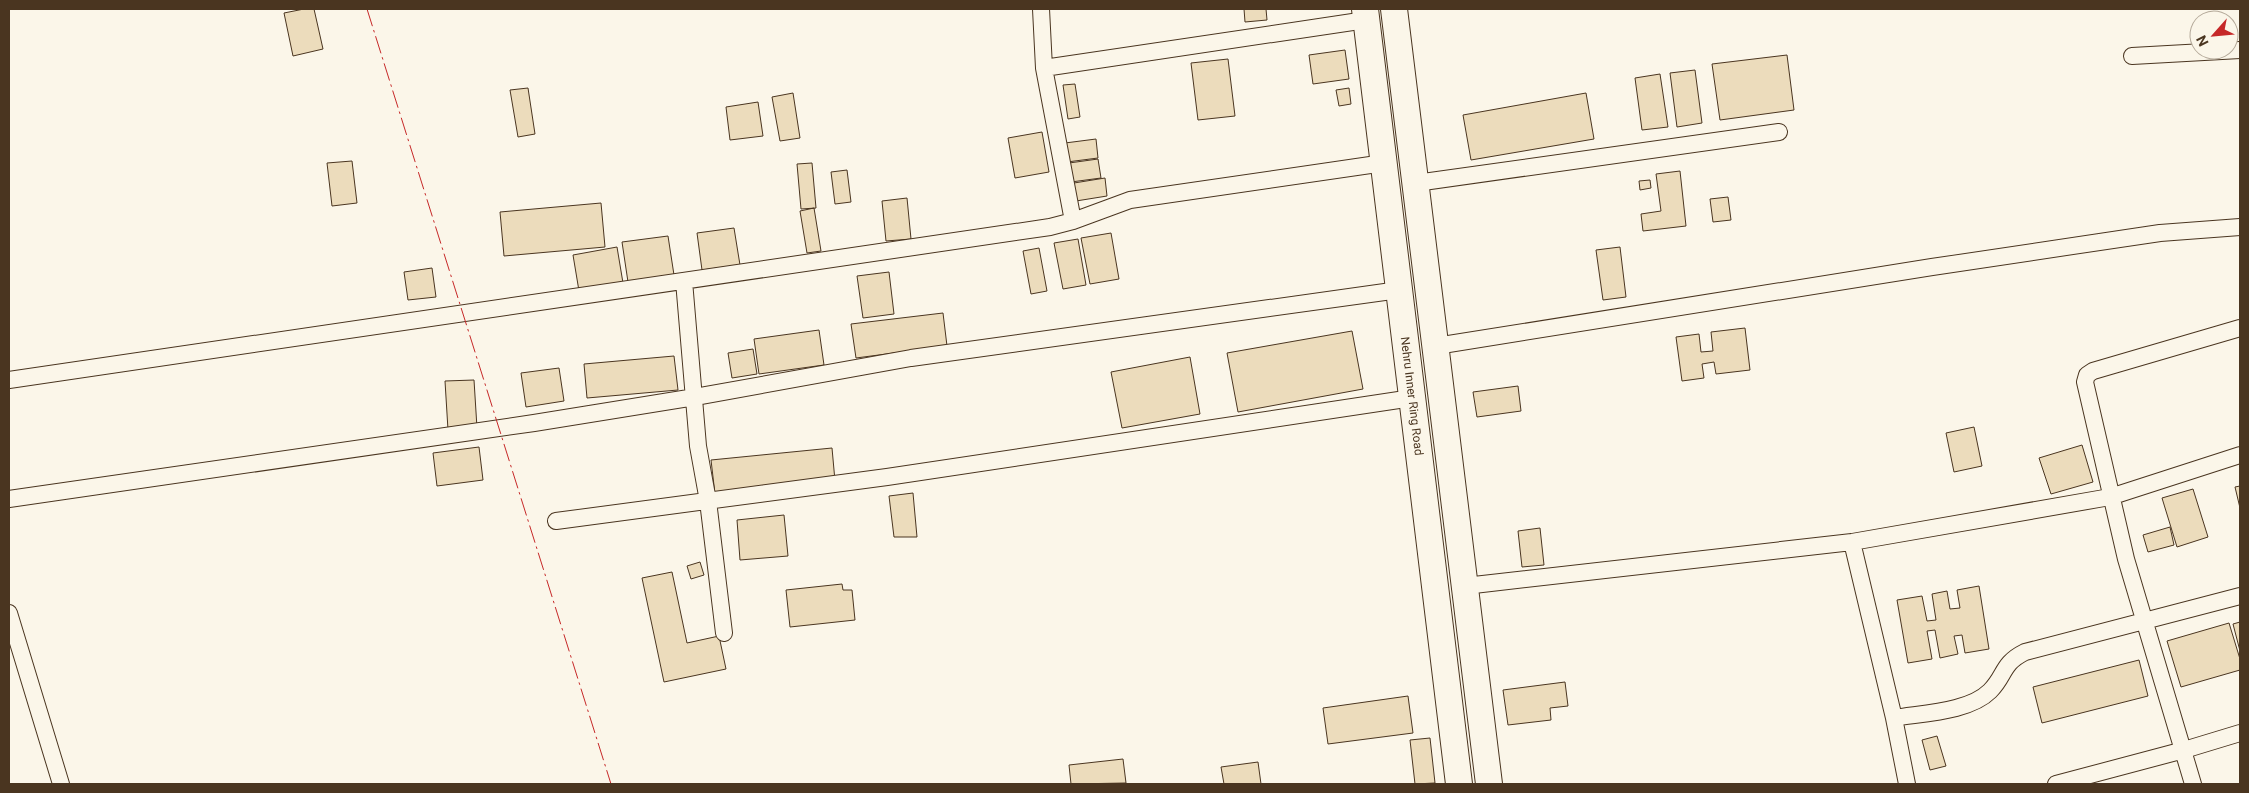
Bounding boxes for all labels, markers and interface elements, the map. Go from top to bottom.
north arrow [2189,10,2239,60]
text: N [2193,33,2212,49]
street label: Nehru Inner Ring Road [1398,336,1426,456]

